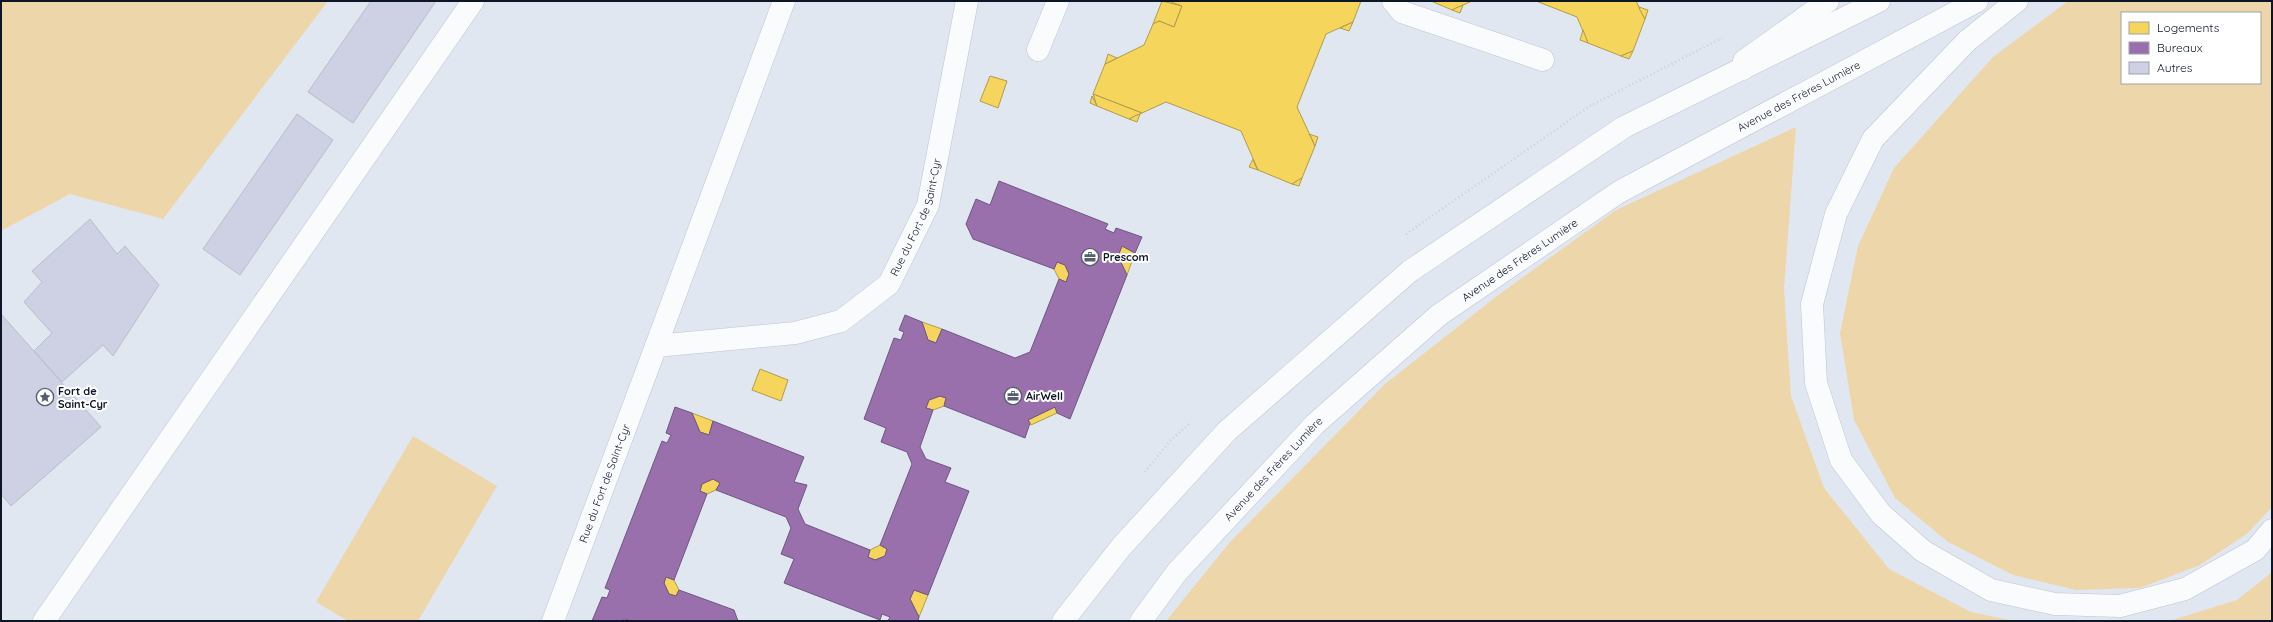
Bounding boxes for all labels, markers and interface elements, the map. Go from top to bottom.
legend [2121,12,2261,84]
text: Logements [2157,20,2220,35]
text: Bureaux [2157,40,2203,55]
street label: Avenue des Frères Lumière [1735,58,1863,135]
text: Autres [2157,60,2193,75]
street label: Rue du Fort de Saint-Cyr [887,156,944,278]
street label: Avenue des Frères Lumière [1459,215,1580,304]
office icon: Prescom [1080,247,1100,267]
place label: Prescom [1103,250,1149,264]
place label: Fort de Saint-Cyr [58,384,108,411]
office icon: AirWell [1003,386,1023,406]
place icon: Fort de Saint-Cyr [35,387,55,407]
place label: AirWell [1026,389,1063,403]
street label: Avenue des Frères Lumière [1221,414,1325,524]
street label: Rue du Fort de Saint-Cyr [576,421,633,545]

